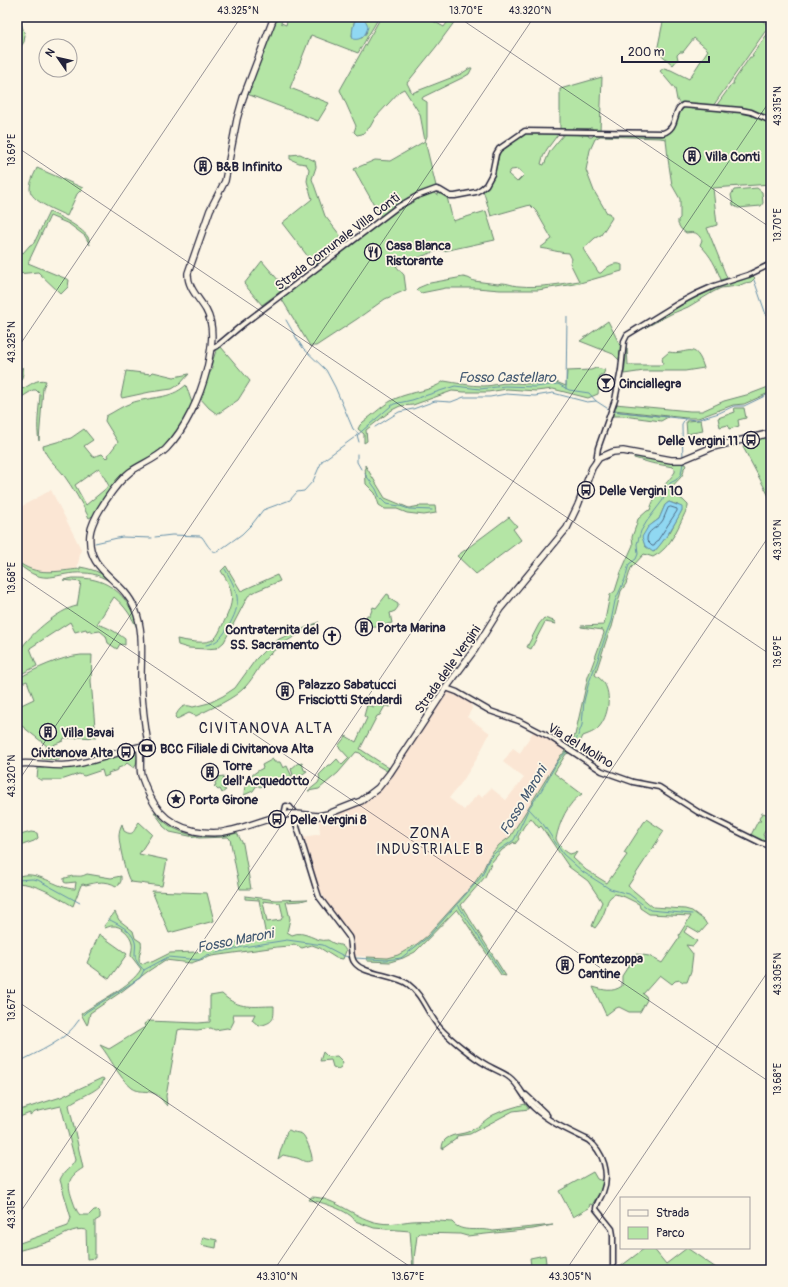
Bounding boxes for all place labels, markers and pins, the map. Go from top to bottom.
building icon: Villa Conti [682,146,702,166]
place label: Villa Conti [705,149,760,165]
building icon: B&B Infinito [193,156,213,176]
place label: B&B Infinito [216,159,282,175]
place label: Casa Blanca Ristorante [386,238,451,269]
restaurant icon: Casa Blanca Ristorante [363,242,383,262]
bar icon: Cinciallegra [596,373,616,393]
place label: Cinciallegra [619,376,681,392]
bus stop icon: Delle Vergini 11 [741,430,761,450]
place label: Delle Vergini 11 [658,433,738,449]
bus stop icon: Delle Vergini 10 [576,480,596,500]
place label: Delle Vergini 10 [599,483,683,499]
building icon: Porta Marina [354,617,374,637]
place label: Porta Marina [377,620,446,636]
place label: Contraternita del SS. Sacramento [225,622,319,653]
church icon: Contraternita del SS. Sacramento [322,626,342,646]
place label: Palazzo Sabatucci Frisciotti Stendardi [298,677,403,708]
building icon: Palazzo Sabatucci Frisciotti Stendardi [275,681,295,701]
building icon: Villa Bavai [38,722,58,742]
place label: Villa Bavai [61,725,114,741]
bank icon: BCC Filiale di Civitanova Alta [137,738,157,758]
place label: BCC Filiale di Civitanova Alta [160,741,314,757]
bus stop icon: Civitanova Alta [116,742,136,762]
place label: Civitanova Alta [31,745,113,761]
place label: Torre dell'Acquedotto [222,758,309,789]
building icon: Torre dell'Acquedotto [200,762,220,782]
place icon: Porta Girone [166,789,186,809]
place label: Porta Girone [189,792,258,808]
bus stop icon: Delle Vergini 8 [267,809,287,829]
place label: Delle Vergini 8 [290,812,367,828]
place label: Fontezoppa Cantine [578,951,643,982]
building icon: Fontezoppa Cantine [555,955,575,975]

